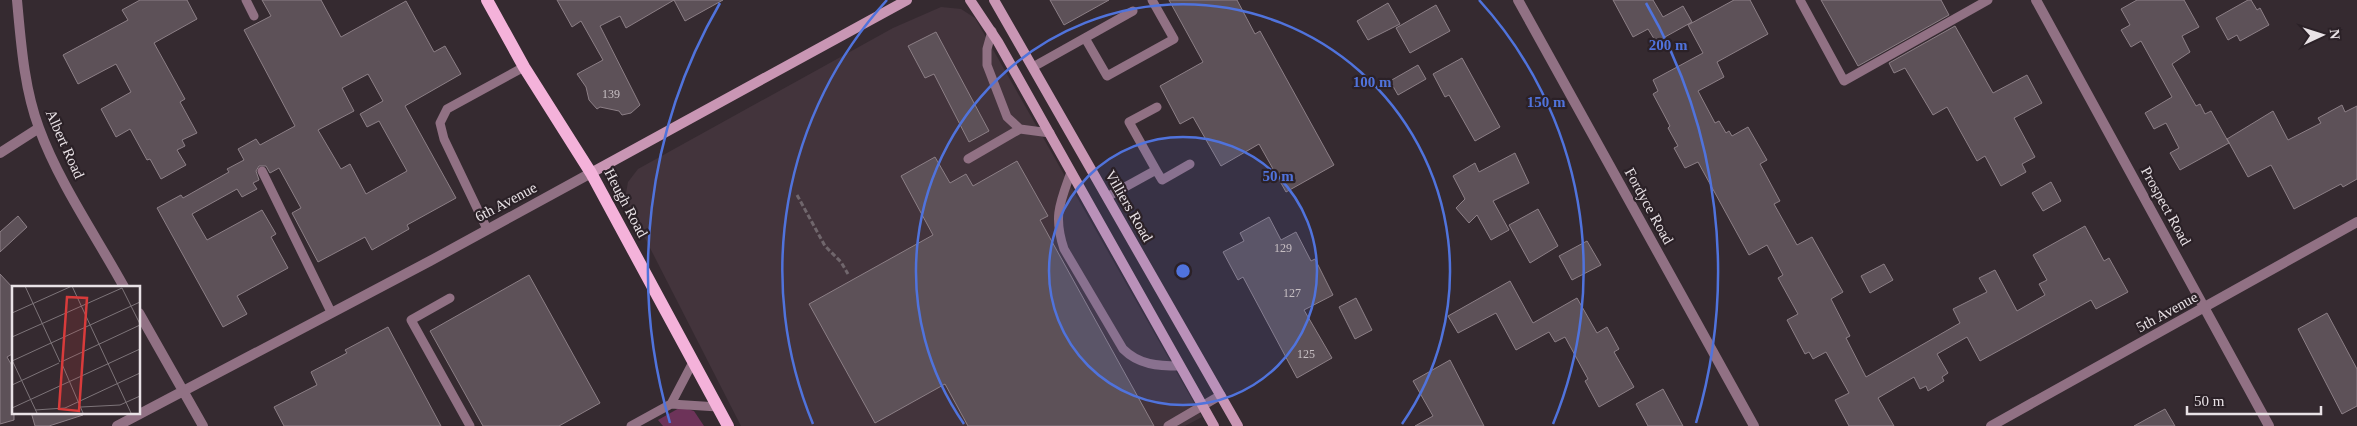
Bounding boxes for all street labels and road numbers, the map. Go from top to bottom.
street label: Albert Road [43,107,88,181]
street label: Prospect Road [2138,164,2194,248]
street label: Fordyce Road [1622,165,1677,247]
street label: Heugh Road [601,166,651,240]
street label: Villiers Road [1102,168,1156,245]
street label: 6th Avenue [472,179,540,225]
street label: 5th Avenue [2134,288,2201,335]

